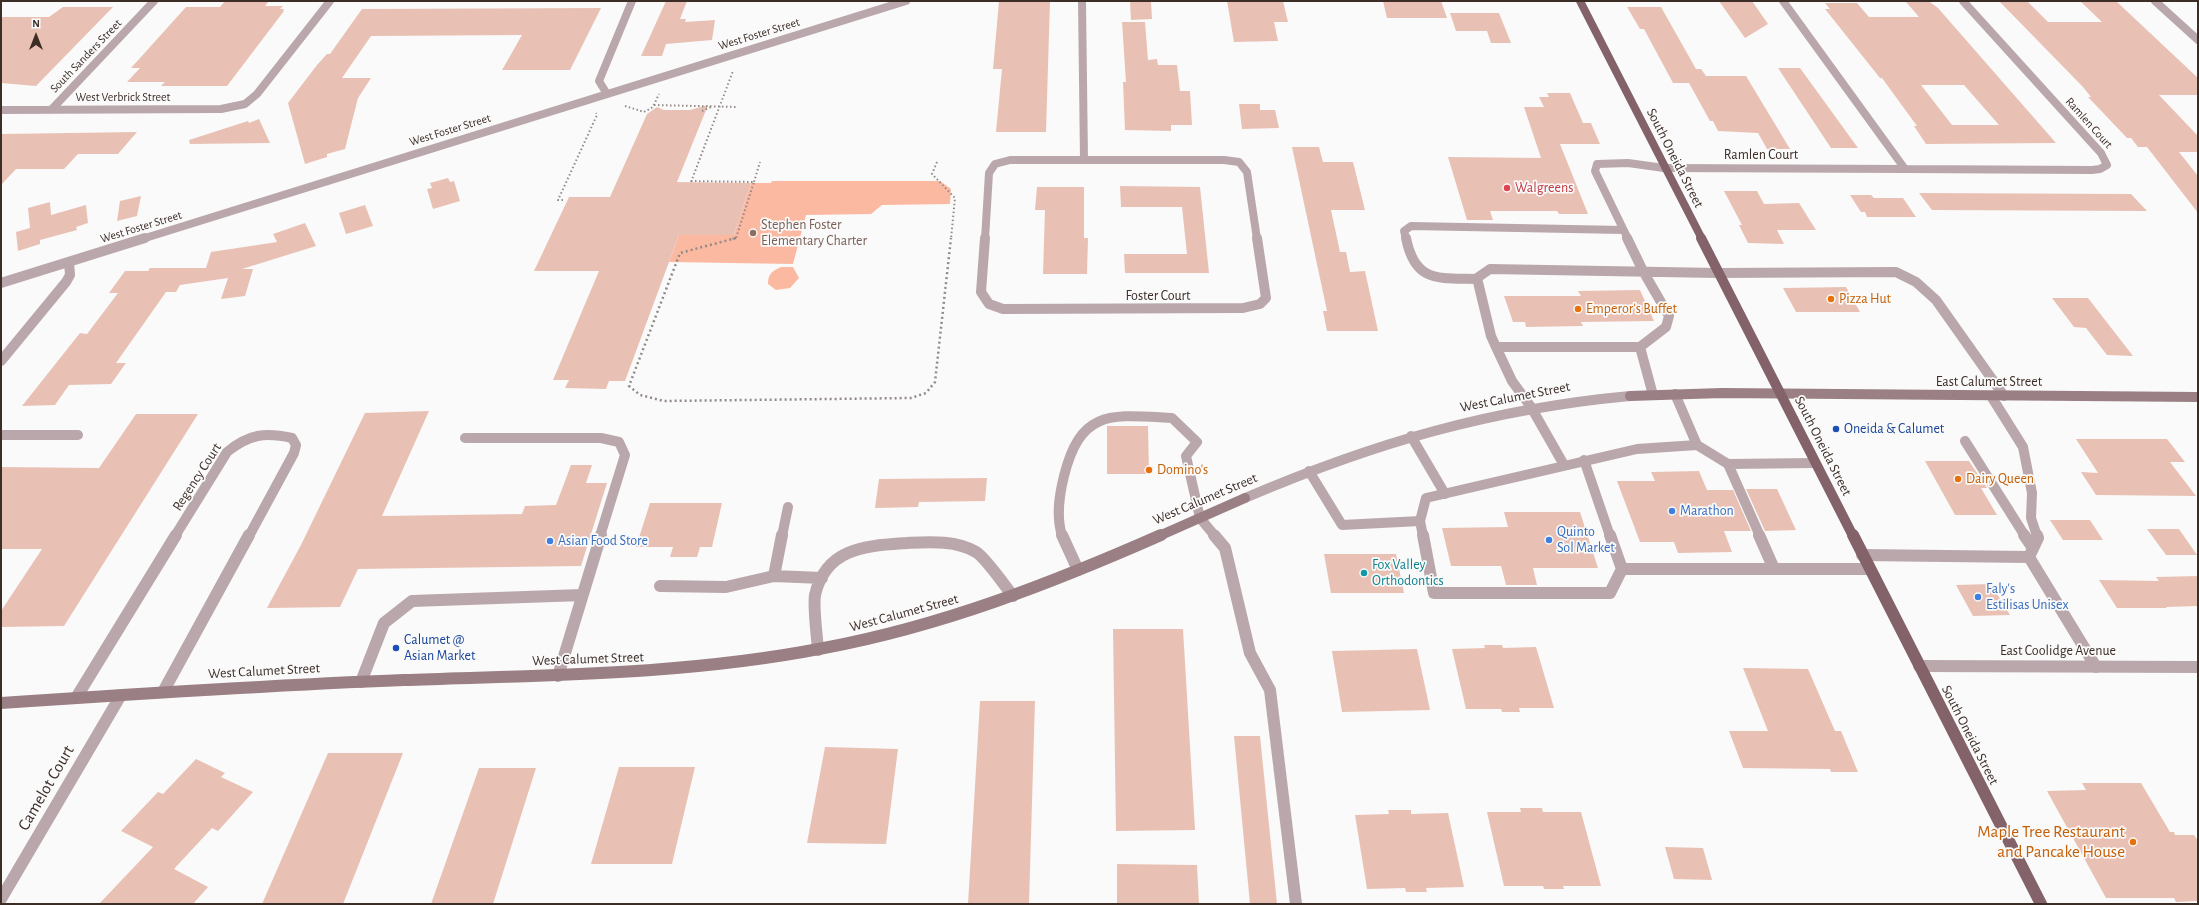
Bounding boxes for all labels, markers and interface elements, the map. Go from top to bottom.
street label: West Foster Street [717,15,801,53]
north arrow [16,16,56,56]
street label: South Sanders Street [47,16,125,96]
text: N [32,18,40,29]
street label: West Verbrick Street [76,90,170,104]
street label: Ramlen Court [2062,95,2116,151]
street label: South Oneida Street [1643,105,1707,211]
street label: West Foster Street [408,111,492,149]
street label: Ramlen Court [1724,147,1798,163]
place label: Walgreens [1515,180,1573,196]
marker: Walgreens [1502,183,1512,193]
street label: West Foster Street [99,208,183,246]
place label: Stephen Foster Elementary Charter [761,217,867,250]
marker: Stephen Foster Elementary Charter [748,228,758,238]
street label: Foster Court [1125,288,1191,304]
place label: Pizza Hut [1839,291,1891,307]
marker: Pizza Hut [1826,294,1836,304]
place label: Emperor's Buffet [1586,301,1677,317]
marker: Emperor's Buffet [1573,304,1583,314]
street label: East Calumet Street [1936,374,2042,390]
street label: West Calumet Street [1458,378,1572,416]
street label: South Oneida Street [1791,393,1855,499]
place label: Oneida & Calumet [1844,421,1944,437]
marker: Oneida & Calumet [1831,424,1841,434]
street label: Regency Court [169,440,225,514]
place label: Domino's [1157,462,1208,478]
marker: Domino's [1144,465,1154,475]
street label: West Calumet Street [1150,469,1260,529]
place label: Dairy Queen [1966,471,2034,487]
marker: Dairy Queen [1953,474,1963,484]
place label: Marathon [1680,503,1734,519]
marker: Marathon [1667,506,1677,516]
place label: Quinto Sol Market [1557,524,1615,556]
place label: Asian Food Store [558,533,648,549]
marker: Quinto Sol Market [1544,535,1554,545]
marker: Asian Food Store [545,536,555,546]
place label: Fox Valley Orthodontics [1372,557,1444,590]
marker: Fox Valley Orthodontics [1359,568,1369,578]
place label: Faly's Estilisas Unisex [1986,581,2069,614]
street label: West Calumet Street [848,590,960,636]
marker: Faly's Estilisas Unisex [1973,592,1983,602]
place label: Calumet @ Asian Market [404,632,475,664]
marker: Calumet @ Asian Market [391,643,401,653]
street label: East Coolidge Avenue [2000,643,2116,659]
street label: West Calumet Street [532,649,644,669]
street label: West Calumet Street [208,660,320,682]
street label: South Oneida Street [1938,682,2002,788]
street label: Camelot Court [13,742,79,834]
place label: Maple Tree Restaurant and Pancake House [1977,822,2125,862]
marker: Maple Tree Restaurant and Pancake House [2128,837,2138,847]

